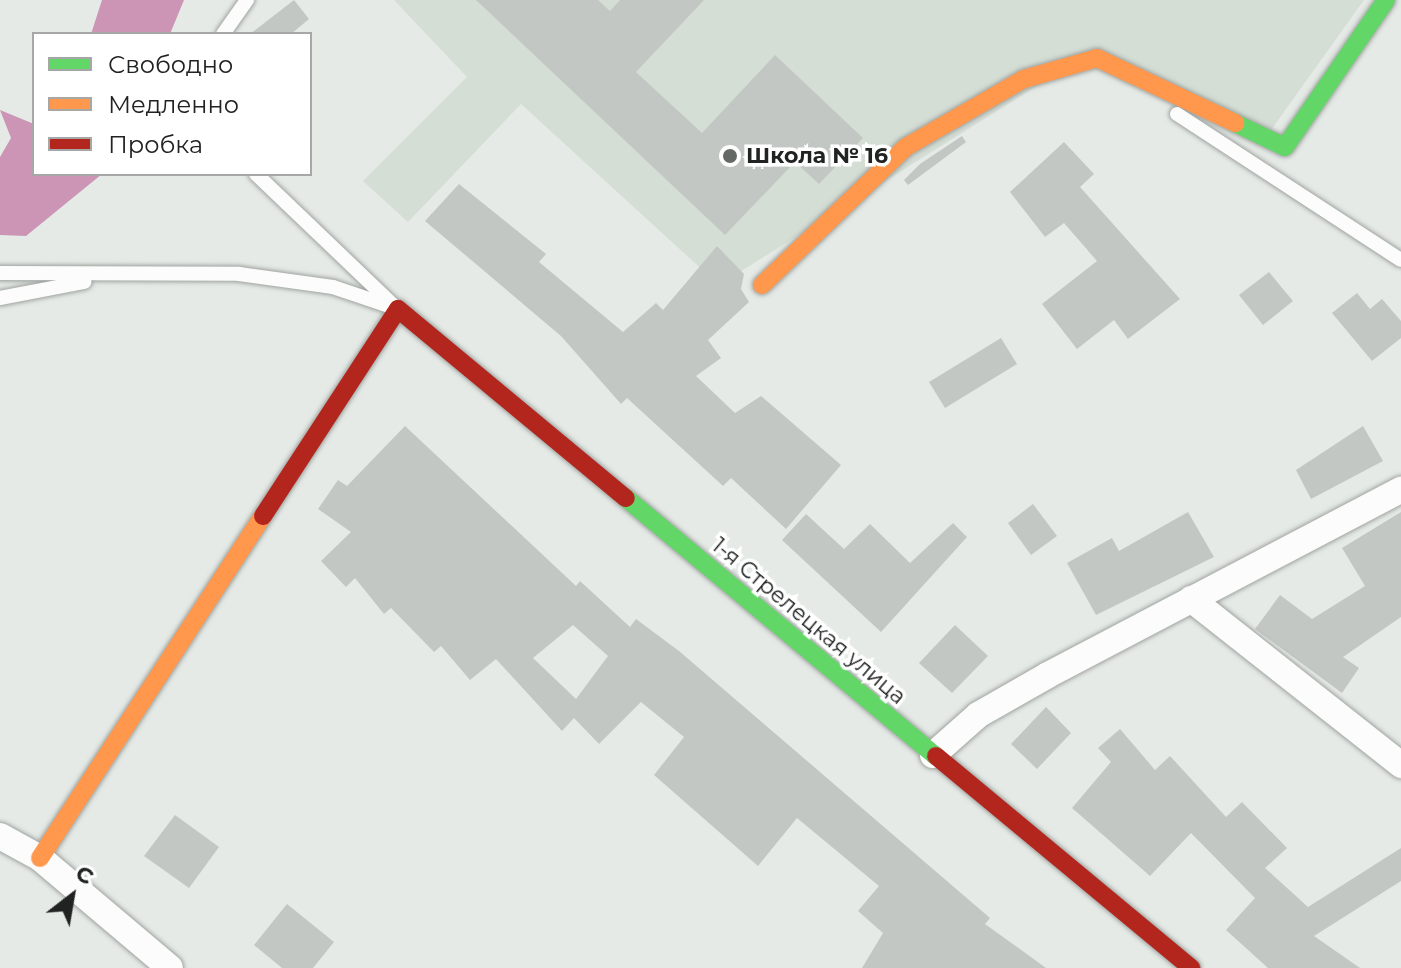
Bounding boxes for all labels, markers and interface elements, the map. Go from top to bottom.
legend [32,32,312,176]
text: Свободно [108,50,233,79]
text: Медленно [108,90,239,119]
text: Пробка [108,130,203,159]
place label: Школа № 16 [746,143,888,169]
marker: Школа № 16 [721,147,739,165]
street label: 1-я Стрелецкая улица [707,532,911,710]
north arrow [32,856,112,936]
text: С [71,859,98,891]

